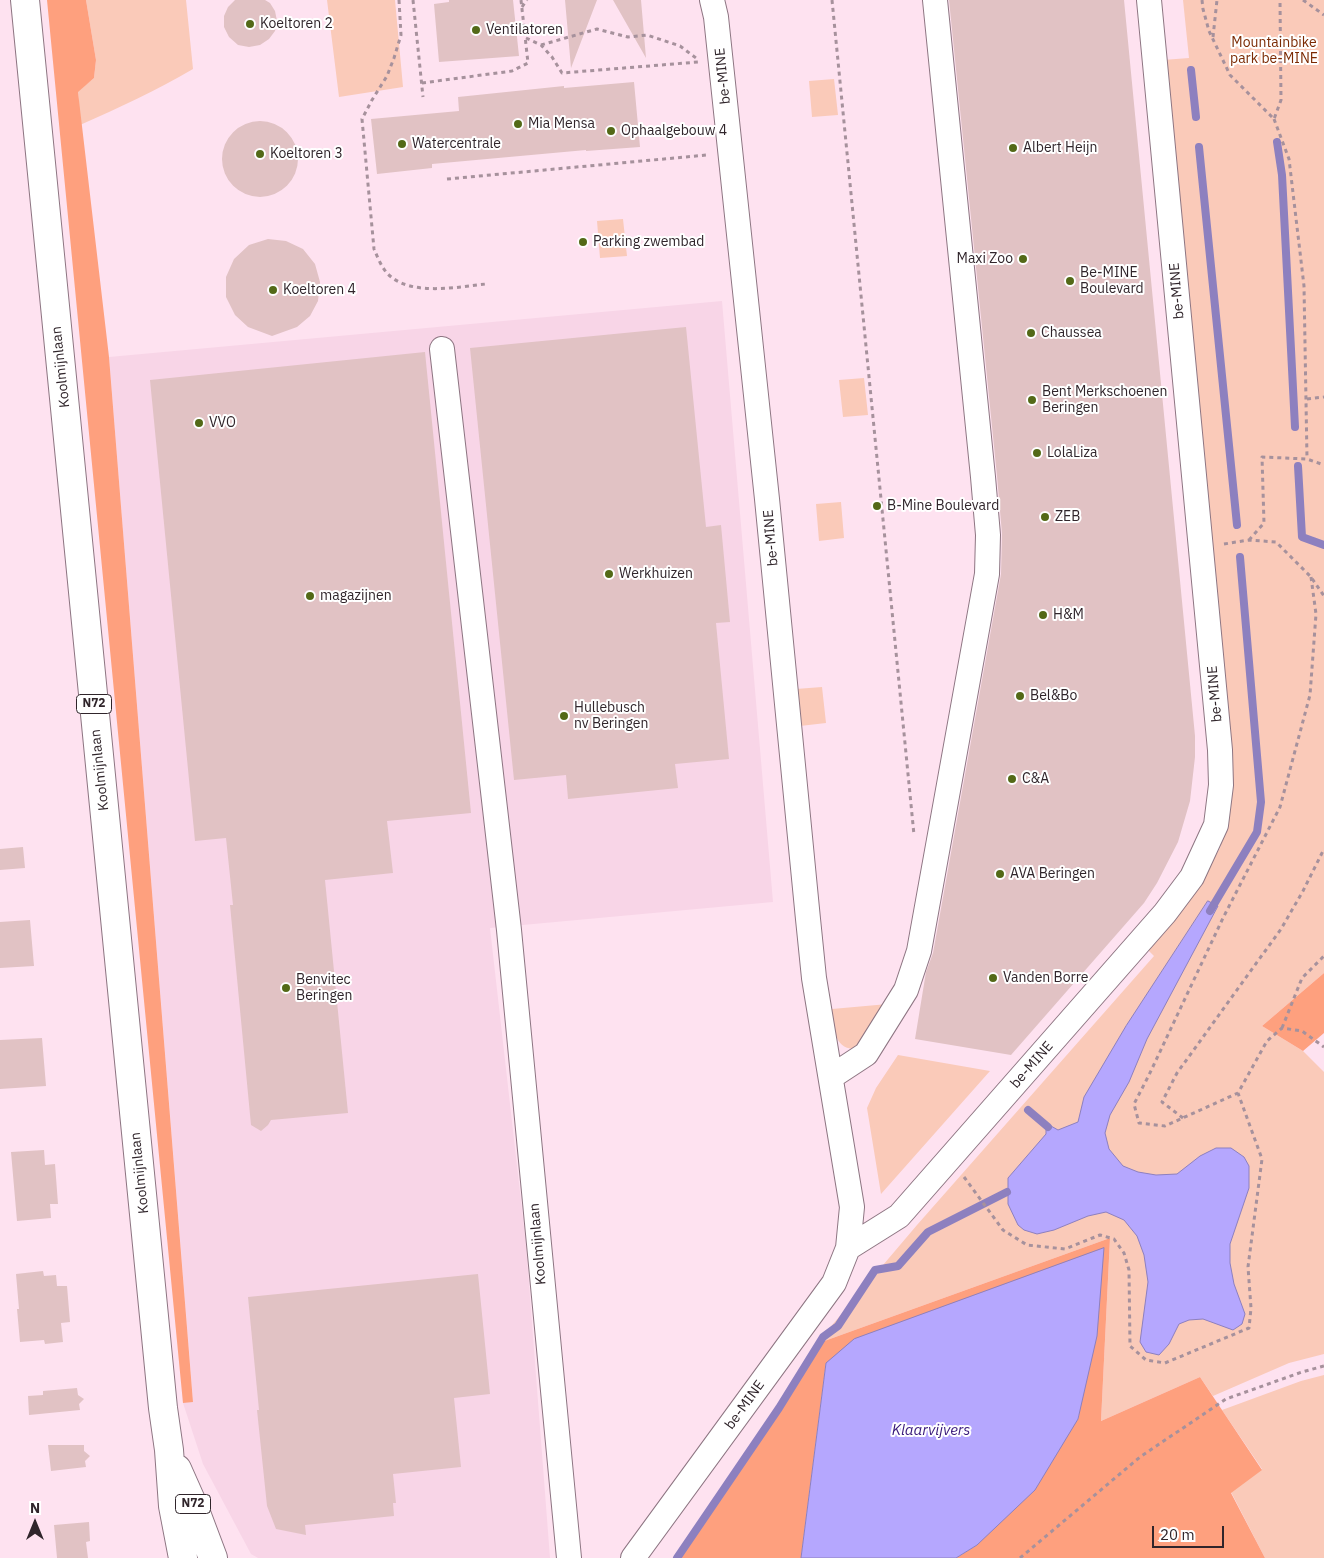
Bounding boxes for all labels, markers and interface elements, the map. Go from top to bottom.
place label: Koeltoren 2 [260,16,333,32]
marker: Koeltoren 2 [244,18,256,30]
place label: Ventilatoren [486,22,563,38]
marker: Ventilatoren [470,24,482,36]
park label: Mountainbike park be-MINE [1230,35,1318,68]
street label: be-MINE [712,47,734,105]
place label: Mia Mensa [528,116,595,132]
marker: Mia Mensa [512,118,524,130]
place label: Ophaalgebouw 4 [621,123,727,139]
marker: Ophaalgebouw 4 [605,125,617,137]
place label: Watercentrale [412,136,501,152]
marker: Watercentrale [396,138,408,150]
place label: Albert Heijn [1023,140,1098,156]
marker: Albert Heijn [1007,142,1019,154]
place label: Koeltoren 3 [270,146,343,162]
marker: Koeltoren 3 [254,148,266,160]
place label: Parking zwembad [593,234,704,250]
marker: Parking zwembad [577,236,589,248]
place label: Maxi Zoo [957,251,1013,267]
marker: Maxi Zoo [1017,253,1029,265]
street label: be-MINE [1166,262,1188,320]
place label: Be-MINE Boulevard [1080,265,1144,298]
marker: Be-MINE Boulevard [1064,275,1076,287]
place label: Koeltoren 4 [283,282,356,298]
marker: Koeltoren 4 [267,284,279,296]
street label: Koolmijnlaan [48,325,74,409]
place label: Chaussea [1041,325,1102,341]
marker: Chaussea [1025,327,1037,339]
place label: Bent Merkschoenen Beringen [1042,384,1167,417]
marker: Bent Merkschoenen Beringen [1026,394,1038,406]
place label: VVO [209,415,236,431]
marker: VVO [193,417,205,429]
place label: LolaLiza [1047,445,1097,461]
marker: LolaLiza [1031,447,1043,459]
place label: B-Mine Boulevard [887,498,999,514]
marker: B-Mine Boulevard [871,500,883,512]
street label: be-MINE [760,509,782,567]
place label: ZEB [1055,509,1080,525]
marker: ZEB [1039,511,1051,523]
place label: Werkhuizen [619,566,693,582]
marker: Werkhuizen [603,568,615,580]
place label: magazijnen [320,588,392,604]
marker: magazijnen [304,590,316,602]
place label: H&M [1053,607,1084,623]
marker: H&M [1037,609,1049,621]
street label: be-MINE [1204,665,1226,723]
place label: Bel&Bo [1030,688,1077,704]
marker: Bel&Bo [1014,690,1026,702]
road number: N72 [76,694,112,714]
place label: Hullebusch nv Beringen [574,700,648,732]
marker: Hullebusch nv Beringen [558,710,570,722]
street label: Koolmijnlaan [87,728,113,812]
place label: C&A [1022,771,1049,787]
marker: C&A [1006,773,1018,785]
place label: AVA Beringen [1010,866,1095,882]
marker: AVA Beringen [994,868,1006,880]
place label: Vanden Borre [1003,970,1088,986]
place label: Benvitec Beringen [296,972,352,1004]
marker: Vanden Borre [987,972,999,984]
marker: Benvitec Beringen [280,982,292,994]
street label: be-MINE [1007,1038,1057,1092]
street label: Koolmijnlaan [127,1131,153,1215]
street label: Koolmijnlaan [526,1202,550,1286]
street label: be-MINE [722,1377,768,1433]
water label: Klaarvijvers [892,1422,970,1440]
road number: N72 [176,1495,210,1514]
north arrow [10,1498,60,1548]
text: N [30,1499,40,1517]
scale bar [1154,1516,1226,1548]
text: 20 m [1160,1525,1195,1544]

